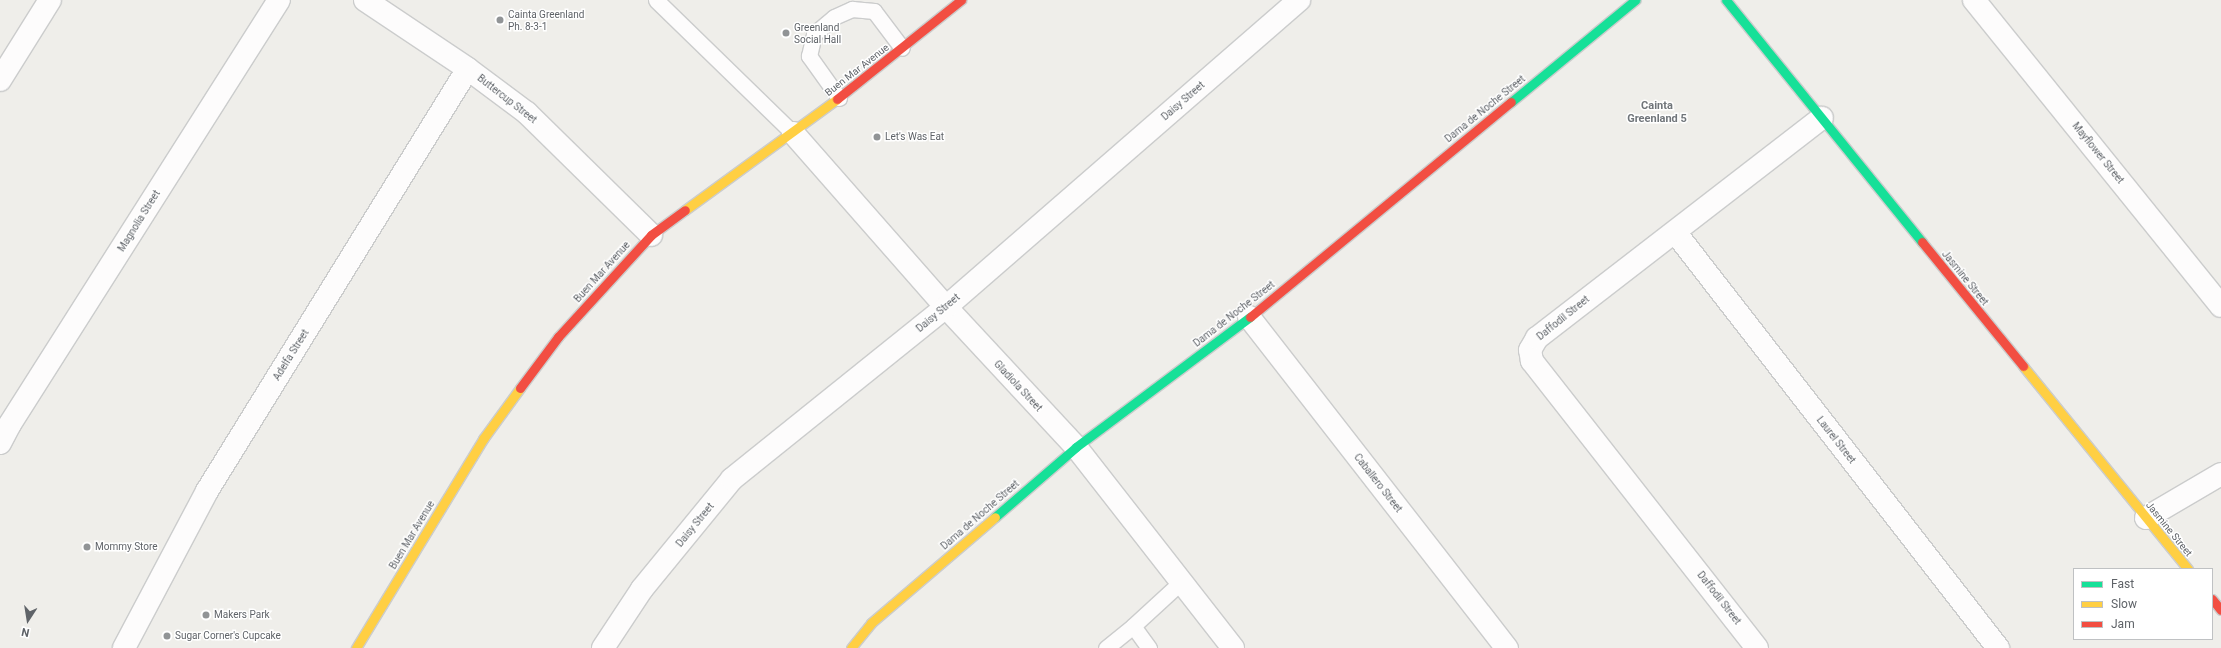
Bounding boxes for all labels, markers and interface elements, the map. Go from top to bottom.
place label: Cainta Greenland Ph. 8-3-1 [508,8,584,32]
marker: Cainta Greenland Ph. 8-3-1 [495,15,505,25]
place label: Greenland Social Hall [794,21,841,44]
marker: Greenland Social Hall [781,28,791,38]
street label: Buen Mar Avenue [823,41,891,99]
street label: Buttercup Street [475,72,539,126]
street label: Dama de Noche Street [1442,73,1528,145]
street label: Daisy Street [1159,79,1207,123]
district label: Cainta Greenland 5 [1627,100,1687,126]
street label: Mayflower Street [2070,120,2126,186]
place label: Let's Was Eat [885,131,944,143]
marker: Let's Was Eat [872,132,882,142]
street label: Magnolia Street [115,188,163,254]
street label: Buen Mar Avenue [572,239,632,305]
street label: Jasmine Street [1939,248,1991,308]
street label: Dama de Noche Street [1191,279,1277,349]
street label: Daisy Street [914,291,962,335]
street label: Daffodil Street [1534,293,1592,343]
street label: Adelfa Street [271,327,311,383]
street label: Gladiola Street [991,358,1045,414]
street label: Laurel Street [1814,414,1858,466]
street label: Caballero Street [1351,451,1405,515]
street label: Dama de Noche Street [938,478,1022,552]
street label: Buen Mar Avenue [387,499,437,571]
street label: Jasmine Street [2143,499,2195,559]
street label: Daisy Street [674,501,716,549]
place label: Mommy Store [95,541,158,553]
marker: Mommy Store [82,542,92,552]
legend [2073,568,2213,640]
street label: Daffodil Street [1695,569,1743,627]
text: Fast [2111,577,2134,591]
text: Slow [2111,597,2137,611]
north arrow [8,600,48,640]
place label: Makers Park [214,609,270,621]
marker: Makers Park [201,610,211,620]
text: Jam [2111,617,2135,631]
text: N [20,625,31,639]
place label: Sugar Corner's Cupcake [175,630,281,642]
marker: Sugar Corner's Cupcake [162,631,172,641]

